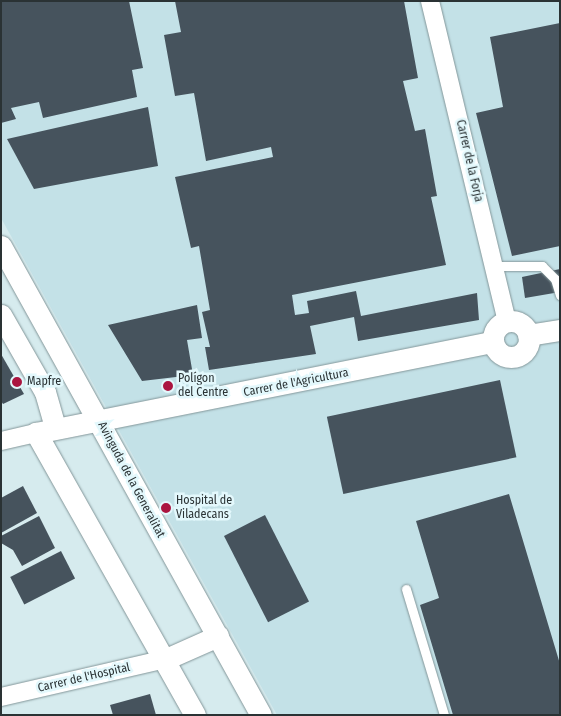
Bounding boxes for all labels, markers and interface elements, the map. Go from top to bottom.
street label: Carrer de la Forja [453,118,485,204]
street label: Carrer de l'Agricultura [242,366,350,400]
place label: Polígon del Centre [178,372,228,400]
place label: Mapfre [27,375,61,389]
marker: Mapfre [11,376,23,388]
marker: Polígon del Centre [162,380,174,392]
street label: Avinguda de la Generalitat [94,420,168,540]
place label: Hospital de Viladecans [176,494,232,522]
marker: Hospital de Viladecans [160,502,172,514]
street label: Carrer de l'Hospital [36,660,132,696]

